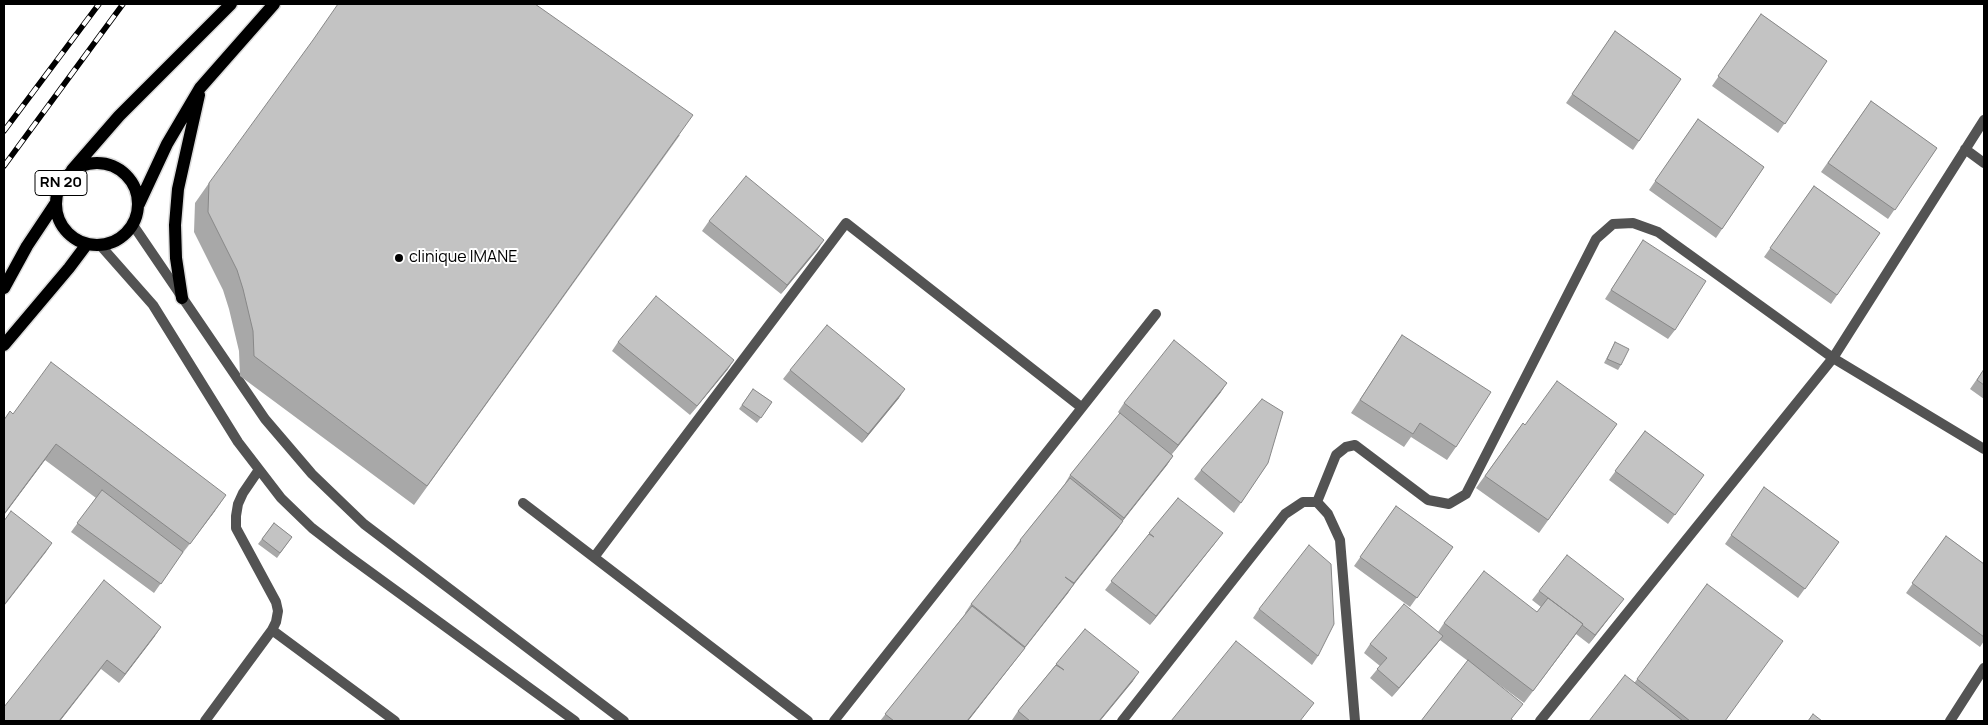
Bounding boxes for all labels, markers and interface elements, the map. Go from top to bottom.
road number: RN 20 [35,170,87,196]
place label: clinique IMANE [409,248,517,268]
marker: clinique IMANE [393,252,405,264]

